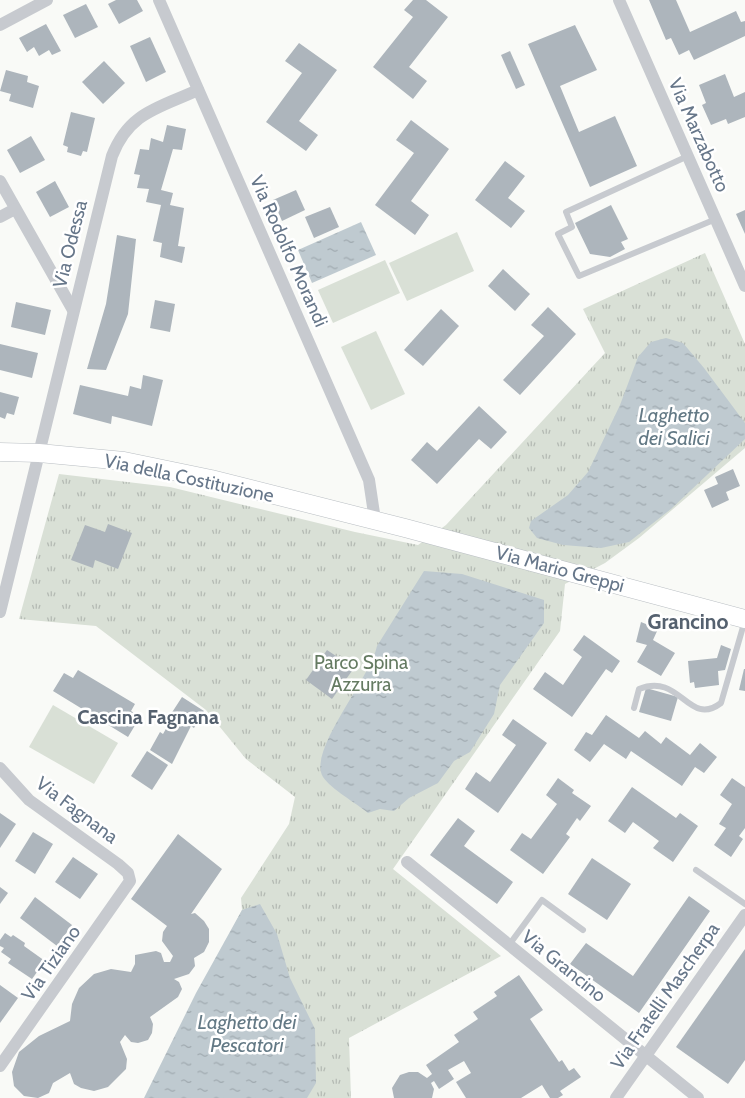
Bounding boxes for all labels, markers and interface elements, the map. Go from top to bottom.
street label: Via Marzabotto [664,74,734,196]
street label: Via Rodolfo Morandi [245,172,333,330]
street label: Via Odessa [48,198,92,290]
water label: Laghetto dei Salici [639,403,710,450]
street label: Via della Costituzione [102,449,276,507]
street label: Via Mario Greppi [493,541,627,597]
district label: Grancino [648,609,728,634]
park label: Parco Spina Azzurra [314,651,408,696]
district label: Cascina Fagnana [77,705,219,729]
street label: Via Fagnana [31,772,123,848]
street label: Via Fratelli Mascherpa [606,918,724,1074]
street label: Via Tiziano [17,921,85,1005]
street label: Via Grancino [517,925,611,1007]
water label: Laghetto dei Pescatori [198,1010,297,1057]

